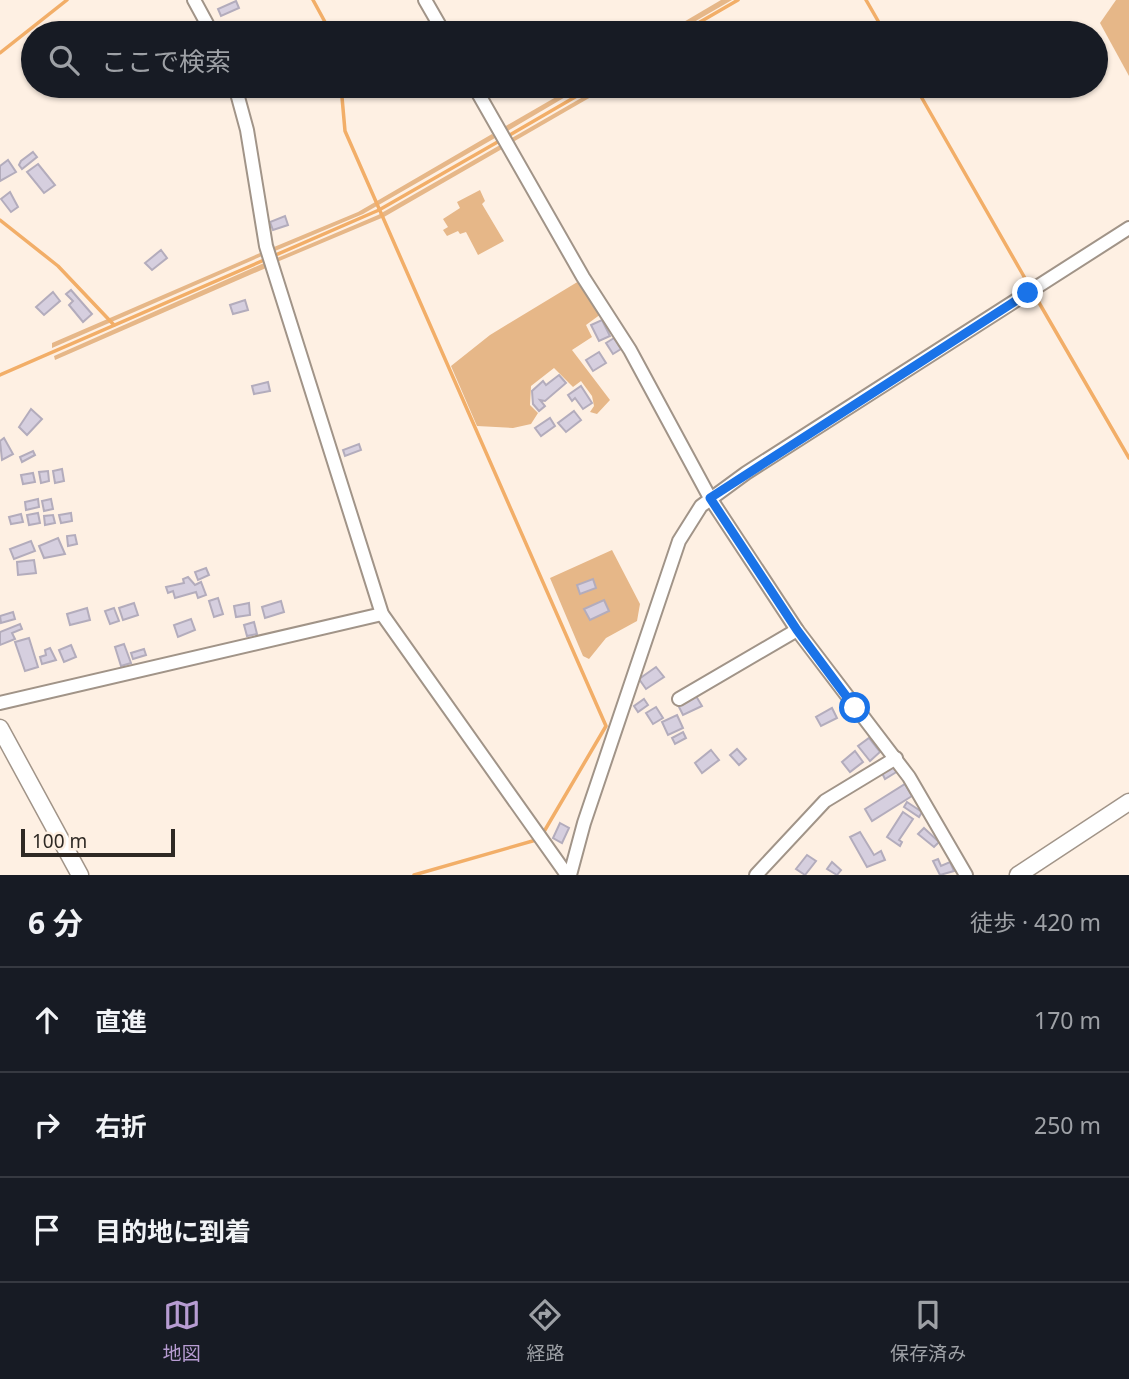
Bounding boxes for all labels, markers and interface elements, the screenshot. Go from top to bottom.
search box [21,21,1108,98]
icon: search [45,41,83,79]
text: ここで検索 [101,43,231,79]
route end [1012,277,1043,308]
route start [839,692,870,723]
scale bar [21,826,175,858]
text: 100 m [32,828,87,854]
text: 6 分 [28,902,83,943]
text: 徒歩 · 420 m [970,906,1101,938]
icon: ahead [28,1001,66,1039]
text: 直進 [95,1003,147,1039]
text: 170 m [1034,1004,1101,1036]
icon: right [28,1106,66,1144]
text: 右折 [95,1108,147,1144]
text: 250 m [1034,1109,1101,1141]
icon: arrive [28,1211,66,1249]
text: 目的地に到着 [95,1213,251,1249]
tab: 地図 [163,1296,201,1366]
tab: 経路 [526,1296,564,1366]
tab: 保存済み [890,1296,966,1366]

